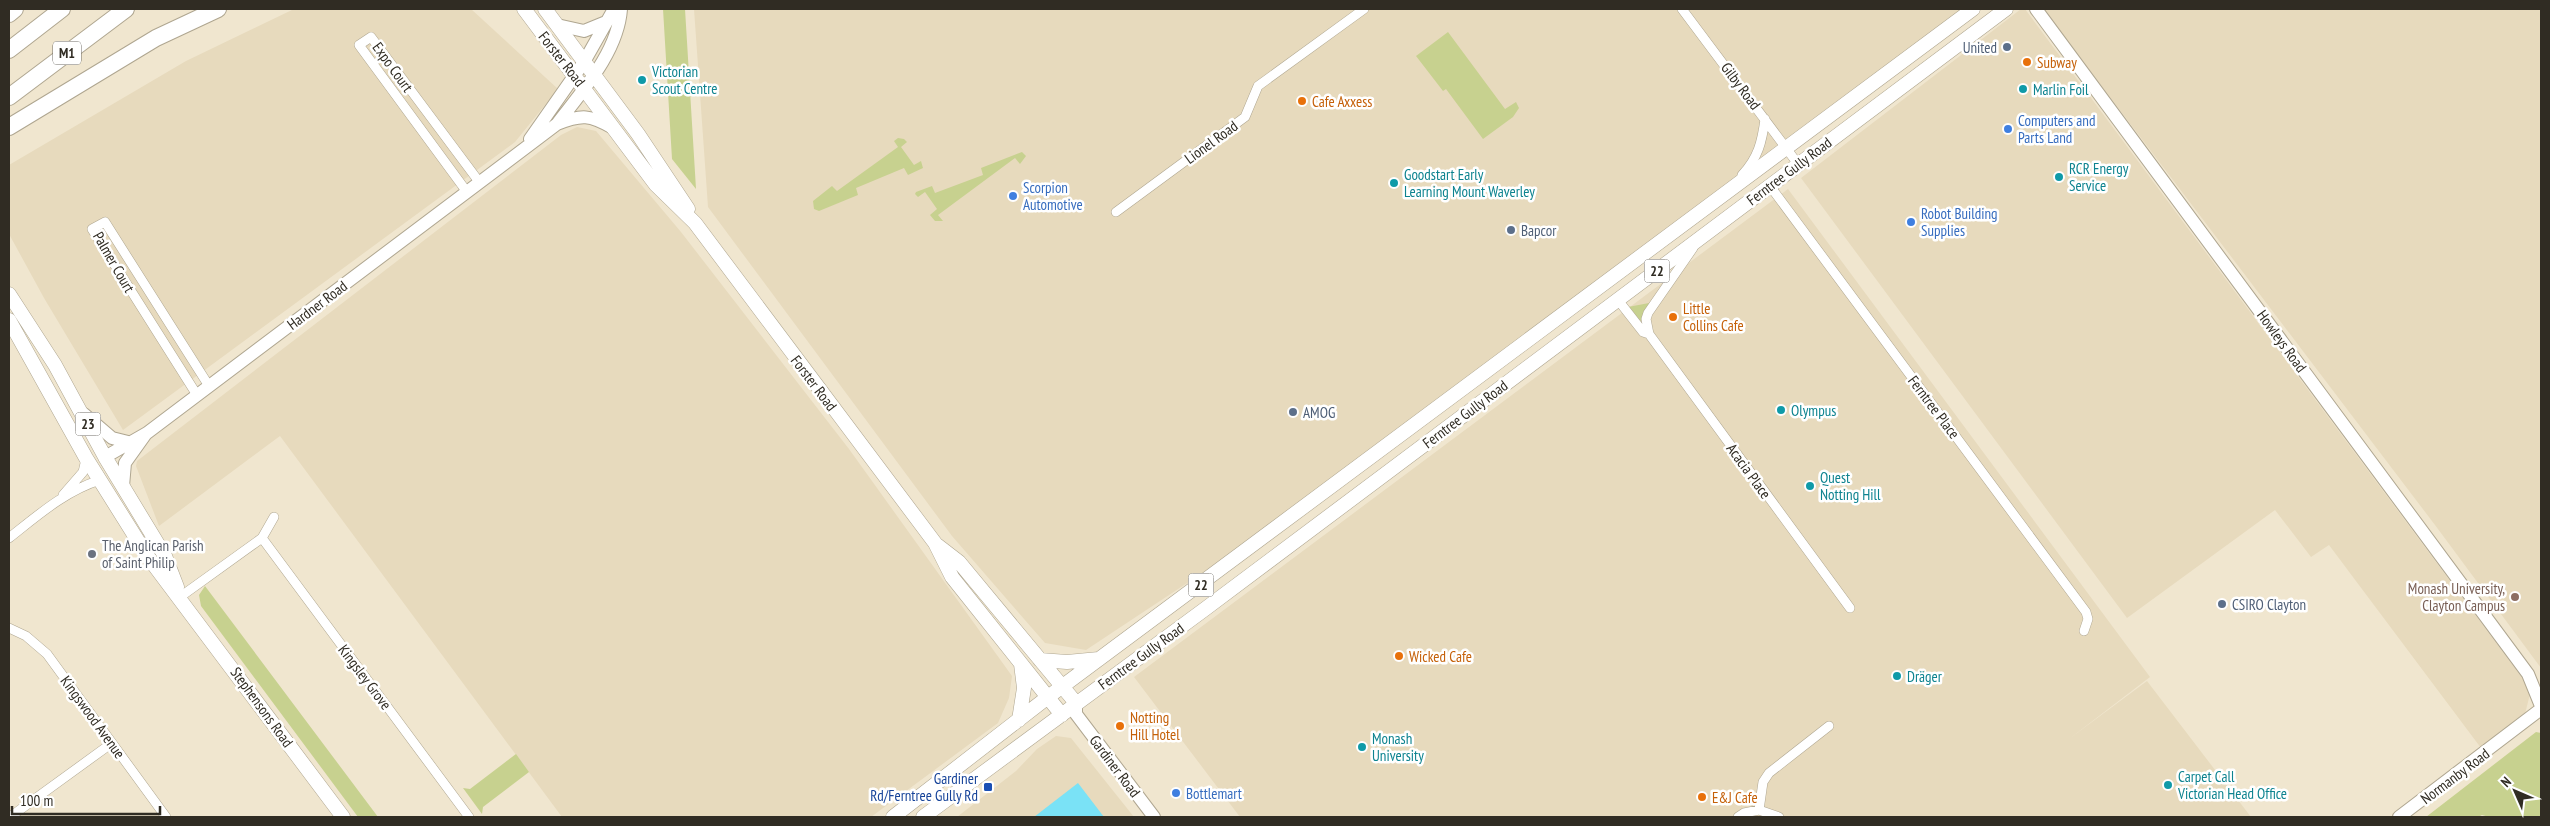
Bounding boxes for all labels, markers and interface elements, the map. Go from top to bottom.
street label: Forster Road [535,28,589,90]
street label: Expo Court [369,38,417,96]
place label: United [1963,38,1997,57]
marker: United [2001,41,2013,53]
road number: M1 [53,42,81,64]
place label: Subway [2037,53,2077,72]
marker: Subway [2021,56,2033,68]
street label: Gilby Road [1717,59,1765,113]
place label: Victorian Scout Centre [651,62,717,98]
marker: Victorian Scout Centre [636,74,648,86]
place label: Marlin Foil [2033,80,2089,99]
marker: Marlin Foil [2017,83,2029,95]
place label: Cafe Axxess [1312,92,1372,111]
marker: Cafe Axxess [1296,95,1308,107]
place label: Computers and Parts Land [2018,111,2095,147]
street label: Lionel Road [1181,116,1241,168]
marker: Computers and Parts Land [2002,123,2014,135]
street label: Ferntree Gully Road [1743,133,1835,209]
place label: RCR Energy Service [2069,159,2129,195]
place label: Goodstart Early Learning Mount Waverley [1404,165,1535,201]
marker: RCR Energy Service [2053,171,2065,183]
marker: Goodstart Early Learning Mount Waverley [1388,177,1400,189]
place label: Scorpion Automotive [1023,178,1083,214]
marker: Scorpion Automotive [1007,190,1019,202]
place label: Robot Building Supplies [1921,204,1998,240]
marker: Robot Building Supplies [1905,216,1917,228]
place label: Bapcor [1521,221,1557,240]
marker: Bapcor [1505,224,1517,236]
street label: Palmer Court [89,228,139,296]
road number: 22 [1644,260,1670,282]
street label: Hardner Road [283,276,351,334]
place label: Little Collins Cafe [1683,299,1744,335]
street label: Howleys Road [2253,306,2311,376]
marker: Little Collins Cafe [1667,311,1679,323]
street label: Forster Road [787,351,841,415]
street label: Ferntree Place [1904,372,1964,442]
street label: Ferntree Gully Road [1419,376,1511,452]
place label: Olympus [1791,401,1836,420]
place label: AMOG [1303,403,1335,422]
marker: Olympus [1775,404,1787,416]
marker: AMOG [1287,406,1299,418]
road number: 23 [76,412,100,436]
street label: Acacia Place [1723,440,1775,502]
place label: Quest Notting Hill [1820,468,1881,504]
marker: Quest Notting Hill [1804,480,1816,492]
place label: The Anglican Parish of Saint Philip [102,536,204,572]
marker: The Anglican Parish of Saint Philip [86,548,98,560]
road number: 22 [1188,574,1214,596]
place label: Monash University, Clayton Campus [2408,579,2505,615]
marker: Monash University, Clayton Campus [2509,591,2521,603]
place label: CSIRO Clayton [2232,595,2306,614]
marker: CSIRO Clayton [2216,598,2228,610]
street label: Ferntree Gully Road [1094,618,1188,694]
street label: Kingsley Grove [334,641,396,713]
place label: Wicked Cafe [1409,647,1472,666]
marker: Wicked Cafe [1393,650,1405,662]
street label: Stephensons Road [227,663,297,751]
place label: Dräger [1907,667,1943,686]
marker: Dräger [1891,670,1903,682]
street label: Kingswood Avenue [57,672,129,762]
place label: Notting Hill Hotel [1130,708,1180,744]
marker: Notting Hill Hotel [1114,720,1126,732]
place label: Monash University [1372,729,1424,765]
street label: Gardiner Road [1085,731,1145,801]
marker: Monash University [1356,741,1368,753]
street label: Normanby Road [2417,744,2493,808]
north arrow [2490,766,2540,816]
place label: Carpet Call Victorian Head Office [2177,767,2287,803]
place label: Gardiner Rd/Ferntree Gully Rd [870,769,979,805]
text: N [2497,773,2515,791]
marker: Carpet Call Victorian Head Office [2162,779,2174,791]
marker: Gardiner Rd/Ferntree Gully Rd [982,781,994,793]
scale bar [12,784,160,816]
place label: Bottlemart [1186,784,1242,803]
marker: Bottlemart [1170,787,1182,799]
place label: E&J Cafe [1712,788,1758,807]
text: 100 m [20,791,53,810]
marker: E&J Cafe [1696,791,1708,803]

